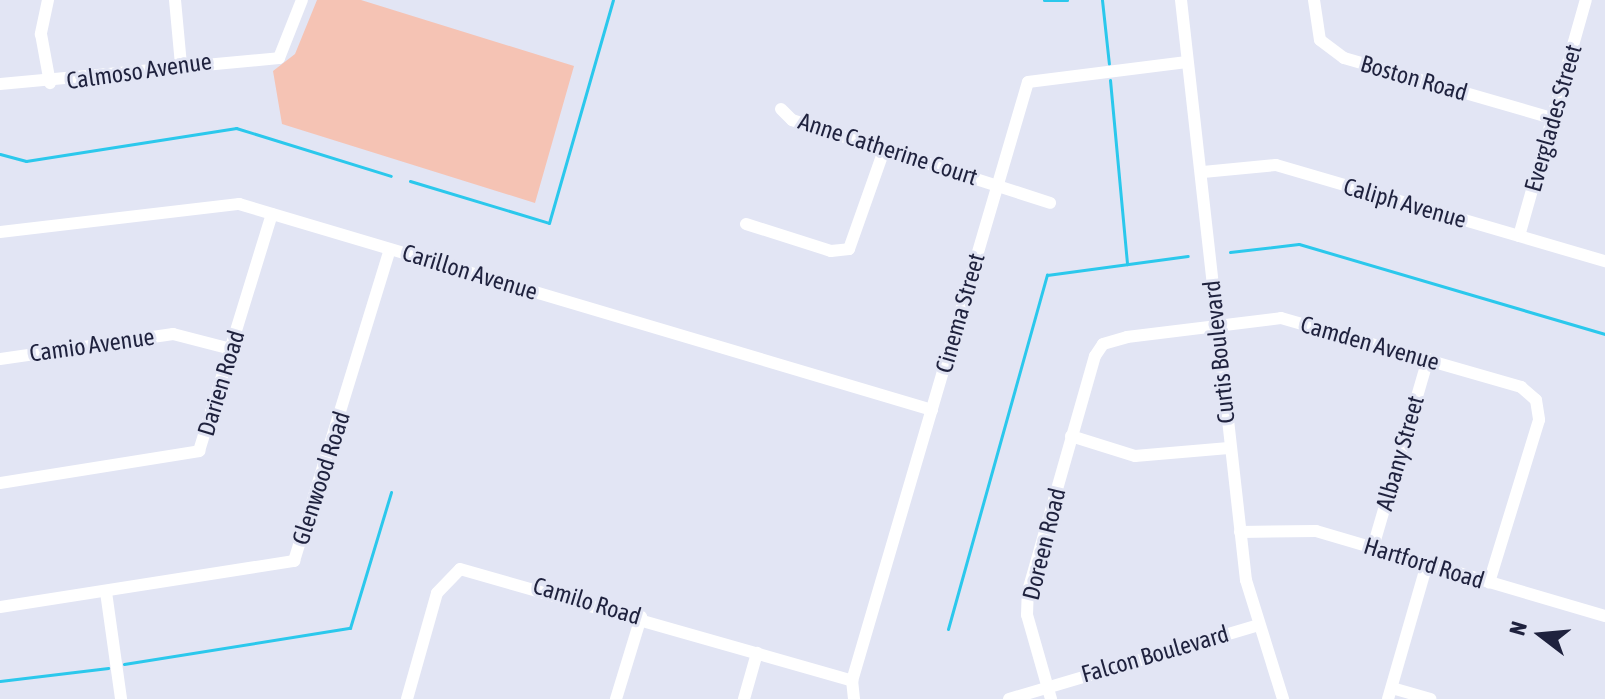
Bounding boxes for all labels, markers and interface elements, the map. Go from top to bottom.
street label: Everglades Street [1518,41,1588,195]
street label: Calmoso Avenue [65,47,213,95]
street label: Boston Road [1357,49,1471,107]
street label: Anne Catherine Court [795,106,981,192]
street label: Caliph Avenue [1340,172,1470,234]
street label: Carillon Avenue [399,238,541,306]
street label: Cinema Street [929,250,991,376]
street label: Curtis Boulevard [1197,279,1241,425]
street label: Camden Avenue [1297,309,1443,377]
street label: Camio Avenue [28,322,156,368]
street label: Darien Road [191,327,251,439]
street label: Albany Street [1370,392,1430,514]
street label: Glenwood Road [286,408,356,548]
street label: Doreen Road [1016,485,1072,603]
street label: Hartford Road [1360,531,1488,595]
street label: Camilo Road [530,571,644,631]
north arrow [1501,595,1581,675]
street label: Falcon Boulevard [1078,619,1232,689]
text: N [1504,619,1532,638]

